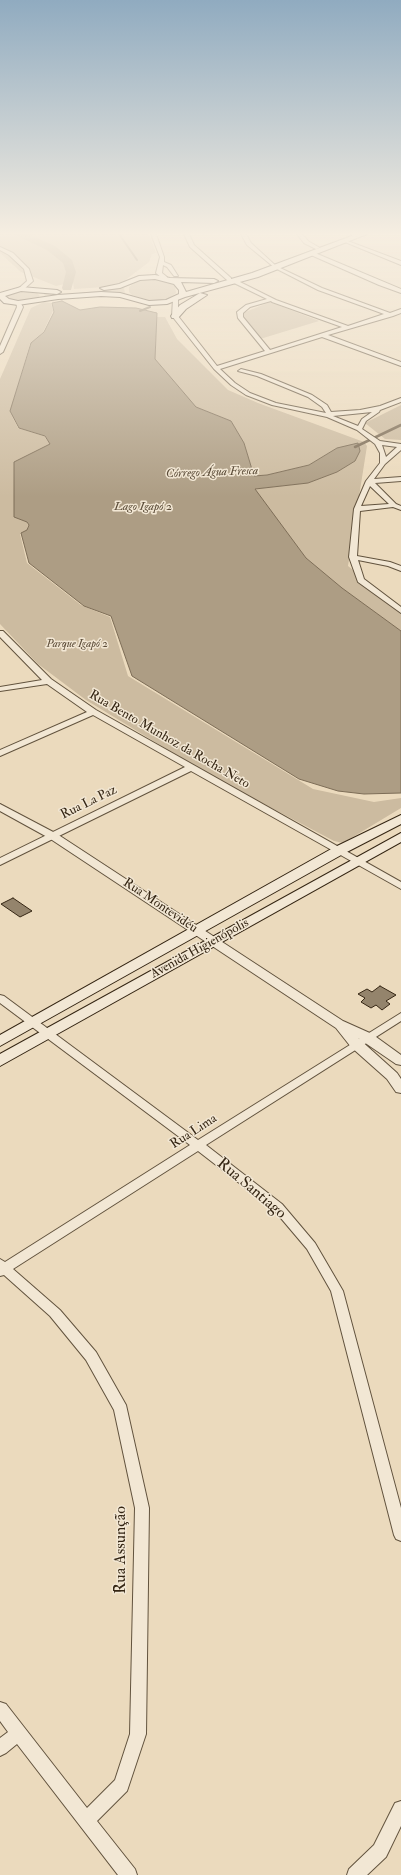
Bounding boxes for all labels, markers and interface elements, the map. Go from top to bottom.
water label: Córrego Água Fresca [166,464,258,482]
water label: Lago Igapó 2 [114,500,172,514]
park label: Parque Igapó 2 [46,638,108,652]
street label: Rua Bento Munhoz da Rocha Neto [86,688,252,792]
street label: Rua La Paz [58,783,120,823]
street label: Rua Montevidéu [120,875,200,937]
street label: Avenida Higienópolis [148,916,252,982]
street label: Rua Lima [168,1111,220,1153]
street label: Rua Santiago [212,1154,290,1224]
street label: Rua Assunção [112,1506,132,1594]

